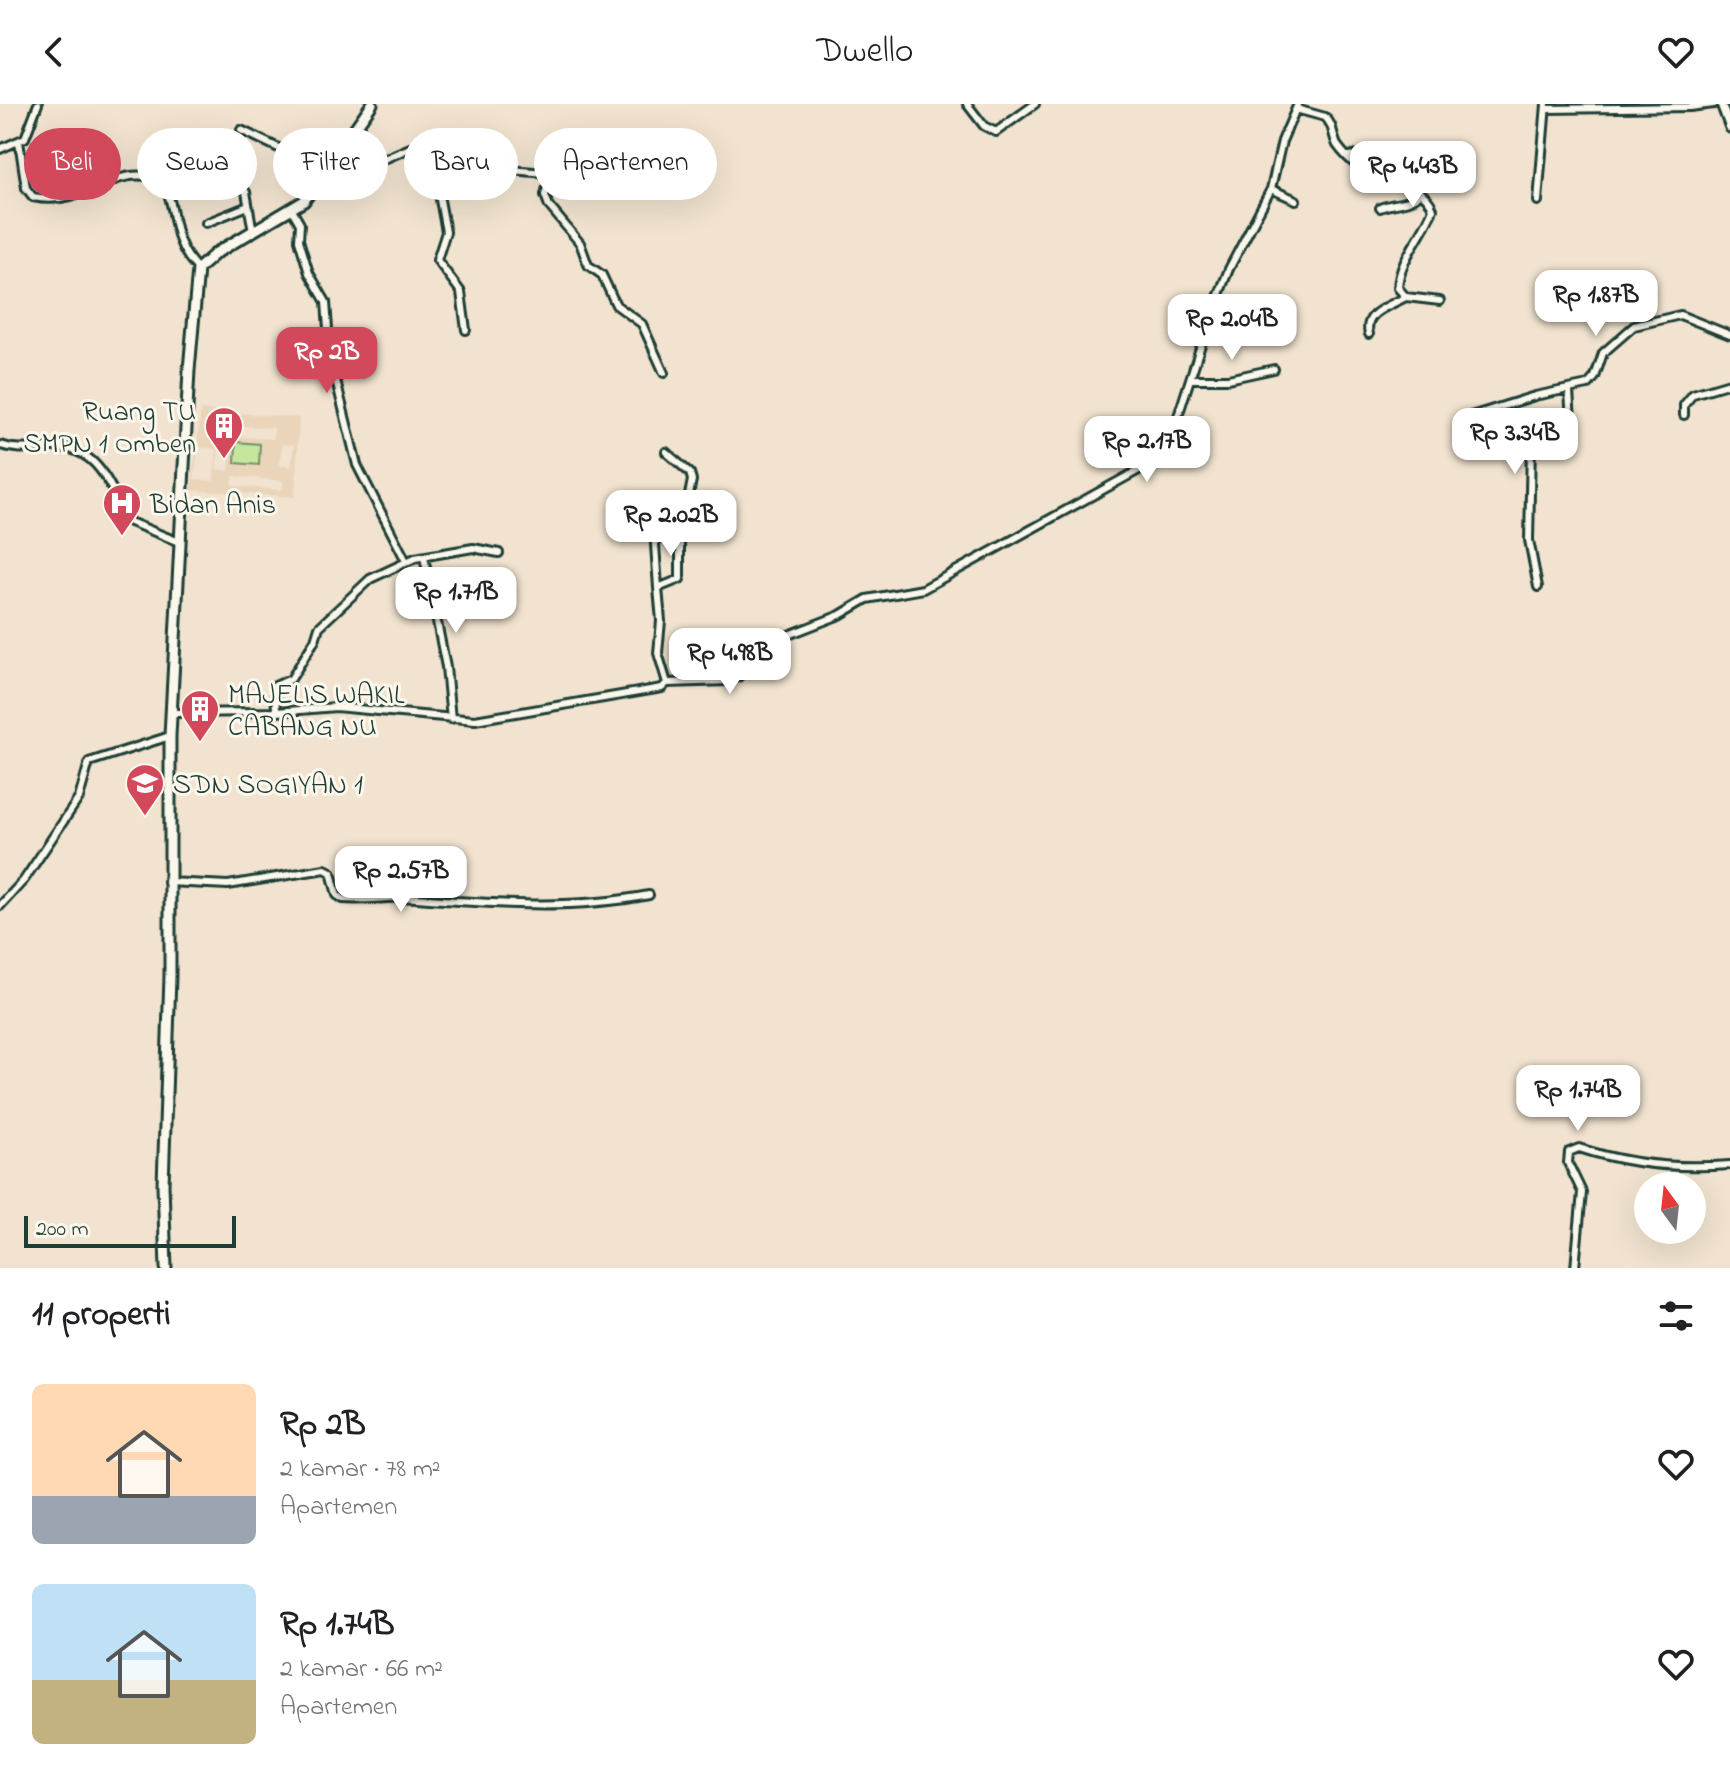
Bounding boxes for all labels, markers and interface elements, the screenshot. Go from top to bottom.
text: Dwello [817,26,913,79]
icon: back [32,30,76,74]
icon: heart [1654,30,1698,74]
chip: Beli [24,128,121,200]
chip: Sewa [137,128,257,200]
chip: Filter [273,128,388,200]
chip: Baru [404,128,518,200]
chip: Apartemen [534,128,717,200]
pin: Rp 4.43B [1330,141,1496,209]
text: Rp 4.43B [1368,148,1458,186]
pin: Rp 1.87B [1513,270,1679,338]
text: Rp 1.87B [1553,277,1639,315]
pin: Rp 2.04B [1149,294,1315,362]
text: Rp 2.04B [1186,301,1278,339]
pin: Rp 2B [271,327,383,395]
text: Rp 2B [294,334,360,372]
place label: Ruang TU SMPN 1 Omben [23,393,196,466]
building icon: Ruang TU SMPN 1 Omben [203,405,245,460]
pin: Rp 3.34B [1432,408,1598,476]
text: Rp 3.34B [1470,415,1560,453]
pin: Rp 2.17B [1064,416,1230,484]
text: Rp 2.17B [1102,423,1192,461]
hospital icon: Bidan Anis [101,482,143,537]
place label: Bidan Anis [149,486,276,527]
pin: Rp 2.02B [588,490,754,558]
text: Rp 2.02B [624,497,718,535]
pin: Rp 1.71B [373,567,539,635]
text: Rp 1.71B [413,574,499,612]
pin: Rp 4.98B [647,628,813,696]
text: Rp 4.98B [687,635,773,673]
place label: MAJELIS WAKIL CABANG NU [228,676,405,749]
building icon: MAJELIS WAKIL CABANG NU [179,688,221,743]
school or university icon: SDN SOGIYAN 1 [124,762,166,817]
place label: SDN SOGIYAN 1 [173,766,363,807]
pin: Rp 2.57B [318,846,484,914]
text: Rp 2.57B [353,853,449,891]
pin: Rp 1.74B [1495,1065,1661,1133]
text: Rp 1.74B [1534,1072,1622,1110]
north arrow [1634,1172,1706,1244]
map controls [1634,1172,1706,1244]
scale bar [24,1212,236,1248]
text: 200 m [36,1214,89,1246]
text: 11 properti [32,1291,171,1341]
icon: filters [1654,1294,1698,1338]
text: Rp 2B [280,1401,366,1451]
icon: home [96,1416,192,1512]
icon: heart [1654,1442,1698,1486]
text: 2 kamar · 78 m² [280,1451,441,1489]
text: Apartemen [280,1489,397,1527]
text: Rp 1.74B [280,1601,394,1651]
icon: home [96,1616,192,1712]
icon: heart [1654,1642,1698,1686]
text: 2 kamar · 66 m² [280,1651,443,1689]
text: Apartemen [280,1689,397,1727]

